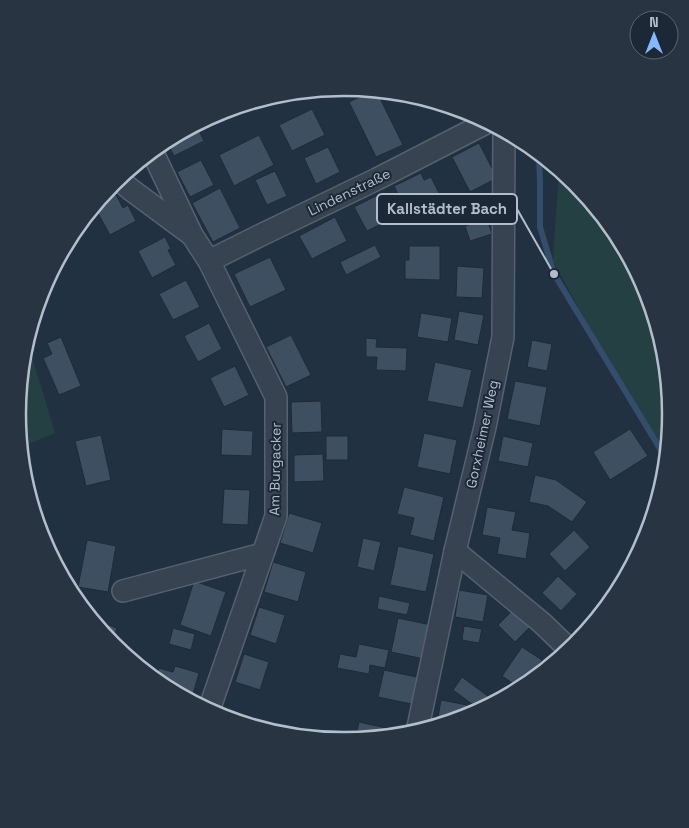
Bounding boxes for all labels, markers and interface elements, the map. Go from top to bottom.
north arrow [629,10,679,60]
text: N [649,13,659,31]
street label: Lindenstraße [305,164,393,220]
callout: Kallstädter Bach [377,194,517,224]
text: Kallstädter Bach [387,199,507,218]
street label: Gorxheimer Weg [462,378,502,490]
street label: Am Burgacker [265,422,285,516]

